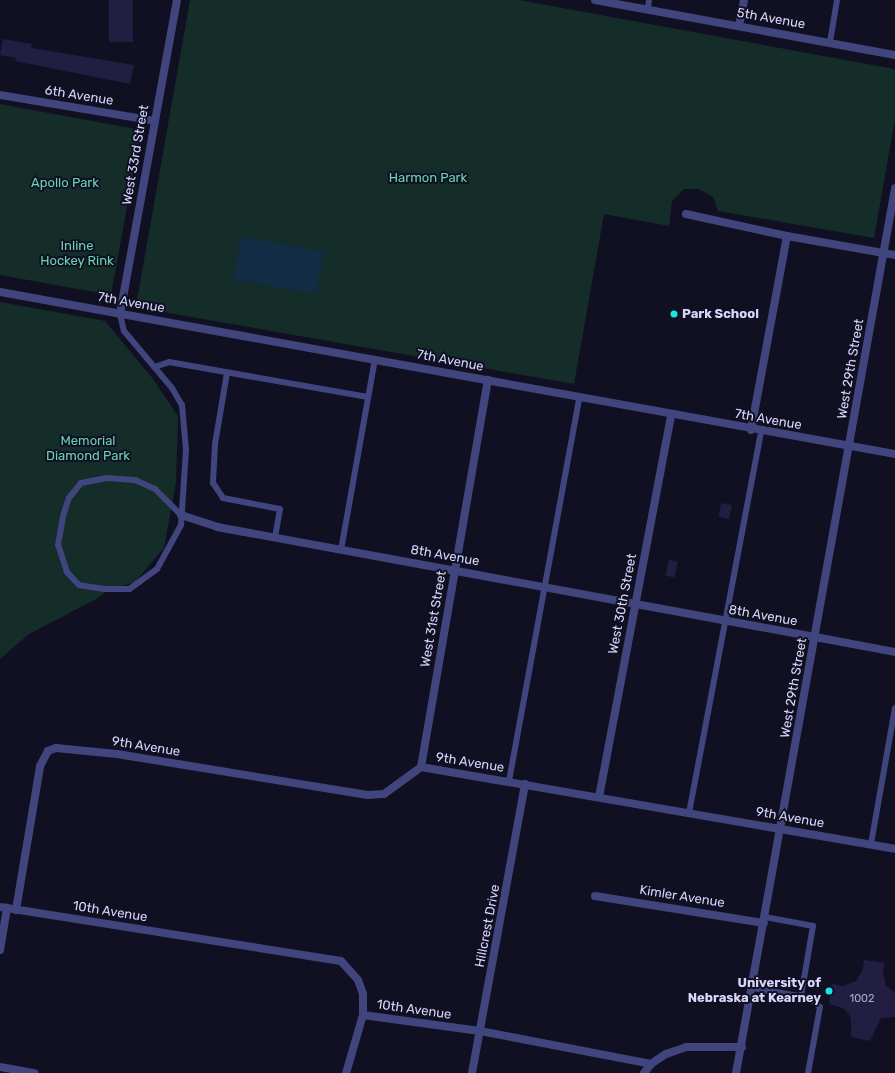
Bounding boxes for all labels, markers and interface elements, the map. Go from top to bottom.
street label: 5th Avenue [735,5,807,33]
street label: 6th Avenue [43,83,115,109]
street label: West 33rd Street [120,104,152,206]
park label: Harmon Park [389,170,467,186]
park label: Apollo Park [31,175,99,191]
park label: Inline Hockey Rink [40,239,114,270]
street label: 7th Avenue [96,289,166,317]
place label: Park School [682,306,759,322]
marker: Park School [669,309,679,319]
street label: West 29th Street [835,318,867,420]
street label: 7th Avenue [415,347,485,375]
street label: 7th Avenue [733,406,803,434]
park label: Memorial Diamond Park [46,434,130,465]
street label: 8th Avenue [409,542,481,570]
street label: West 30th Street [606,552,640,656]
street label: West 31st Street [418,569,450,669]
street label: 8th Avenue [727,602,799,630]
street label: West 29th Street [778,637,810,739]
street label: 9th Avenue [110,734,182,760]
street label: 9th Avenue [434,750,506,776]
street label: 9th Avenue [754,804,826,832]
street label: Hillcrest Drive [472,883,504,969]
street label: Kimler Avenue [638,883,726,911]
street label: 10th Avenue [71,898,149,926]
place label: University of Nebraska at Kearney [688,976,821,1007]
marker: University of Nebraska at Kearney [824,986,834,996]
house number: 1002 [849,992,875,1006]
street label: 10th Avenue [376,997,452,1023]

